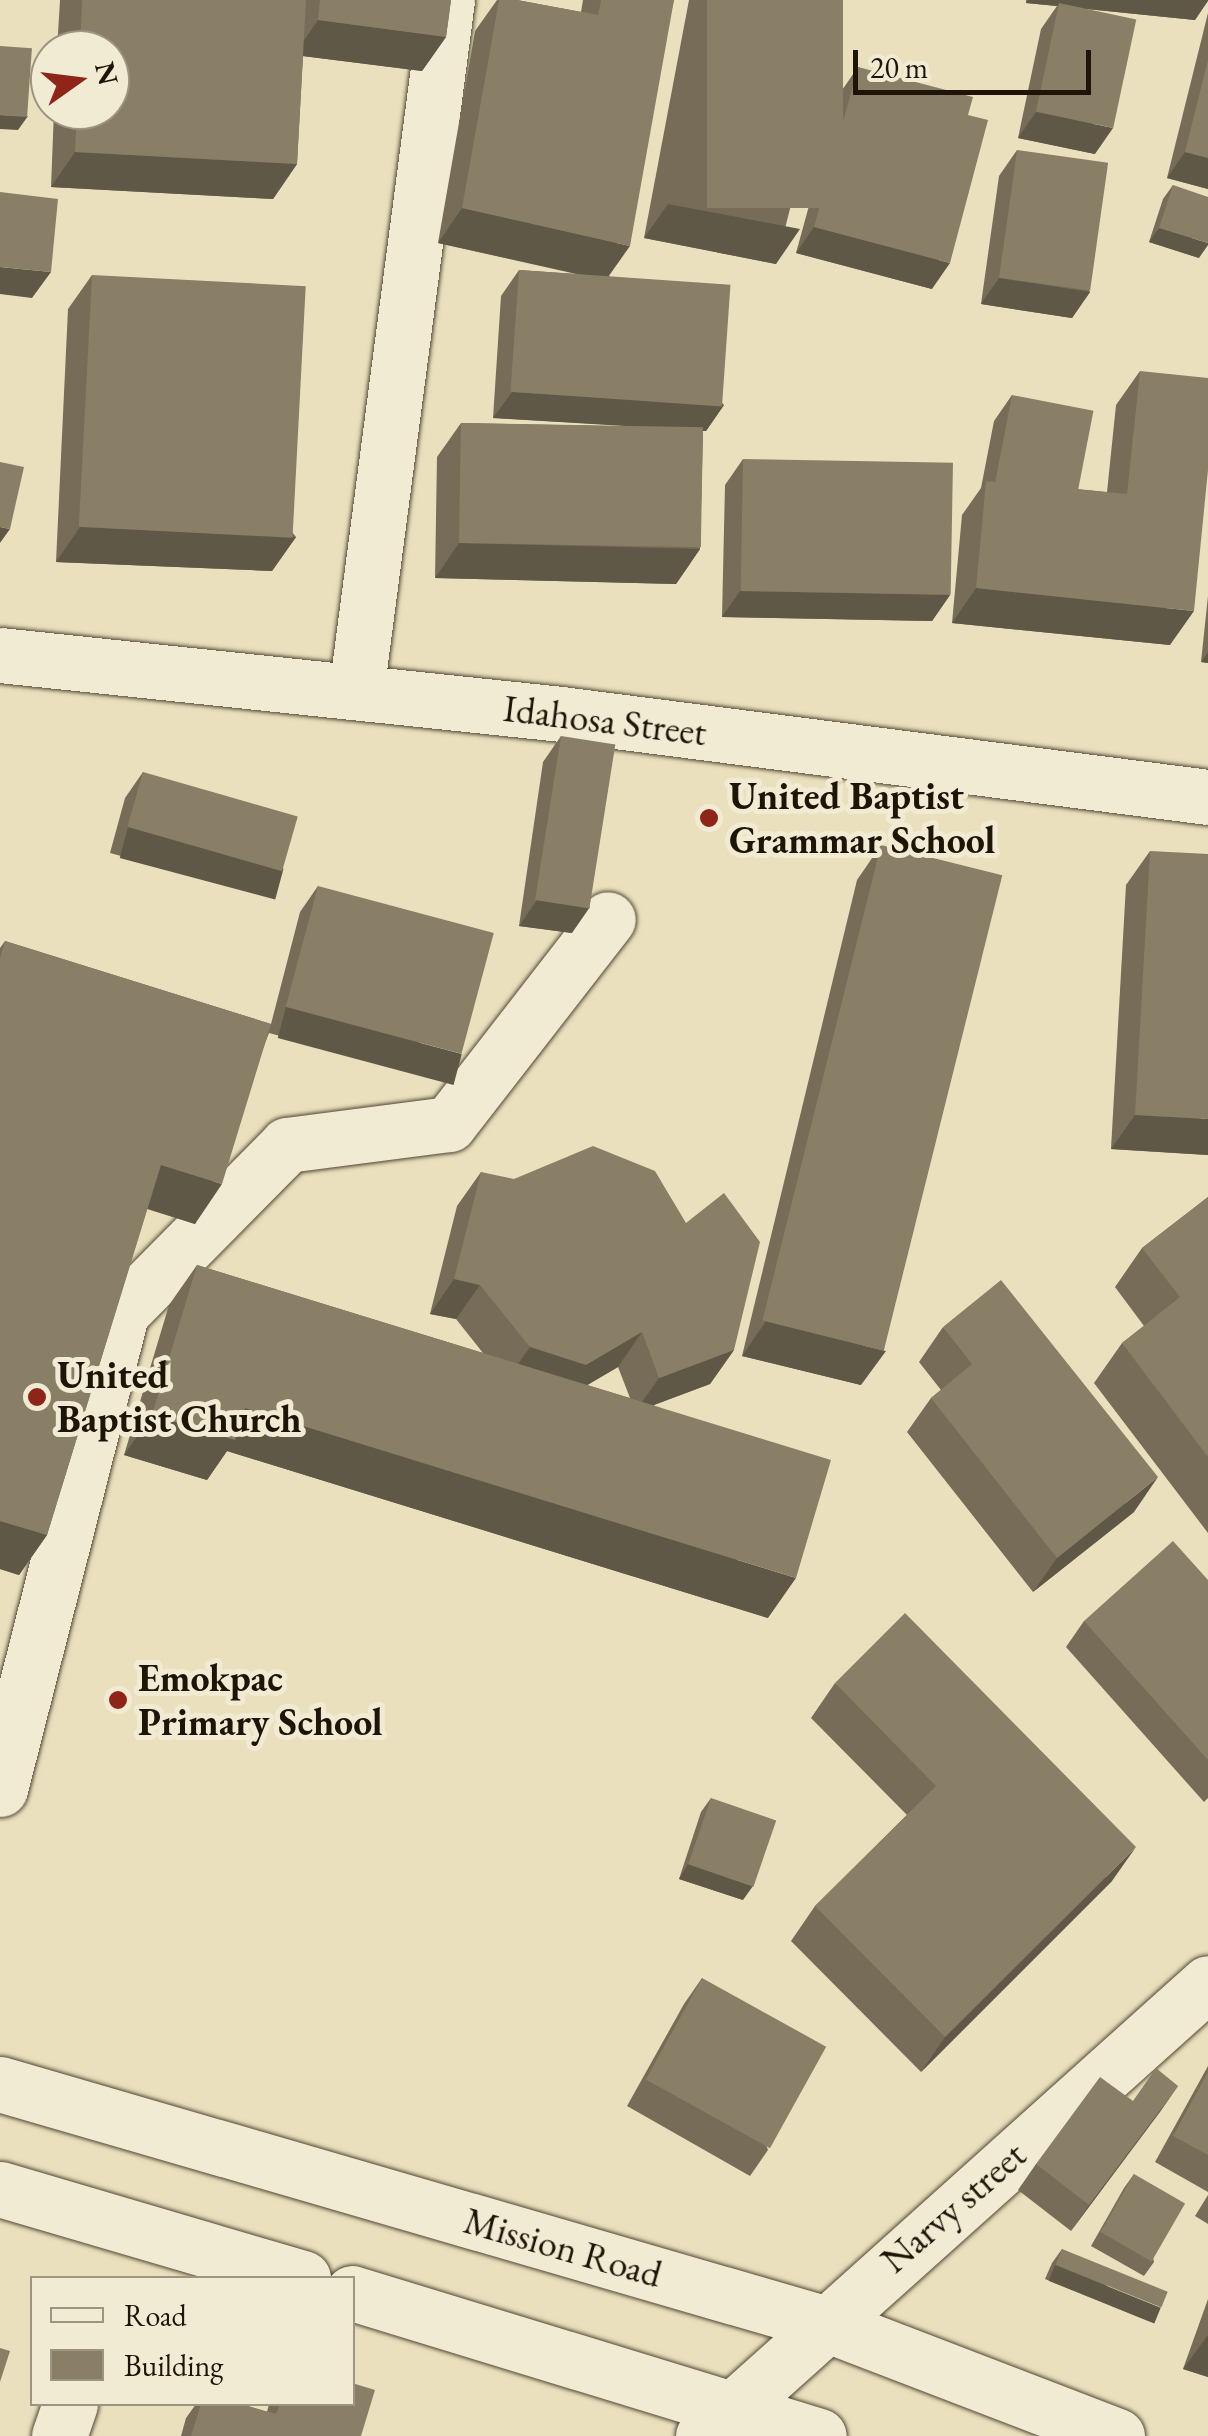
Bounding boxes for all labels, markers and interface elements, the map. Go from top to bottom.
north arrow [30,30,130,130]
scale bar [858,30,1096,92]
text: 20 m [870,48,928,87]
text: N [87,58,127,89]
street label: Idahosa Street [501,685,709,755]
place label: United Baptist Grammar School [729,773,995,862]
marker: United Baptist Grammar School [698,807,720,829]
place label: United Baptist Church [57,1352,301,1442]
marker: United Baptist Church [26,1386,48,1408]
place label: Emokpac Primary School [138,1655,383,1745]
marker: Emokpac Primary School [107,1689,129,1711]
street label: Narvy street [871,2132,1035,2282]
street label: Mission Road [459,2197,667,2297]
legend [30,2276,355,2406]
text: Road [124,2296,187,2335]
text: Building [124,2346,223,2385]

